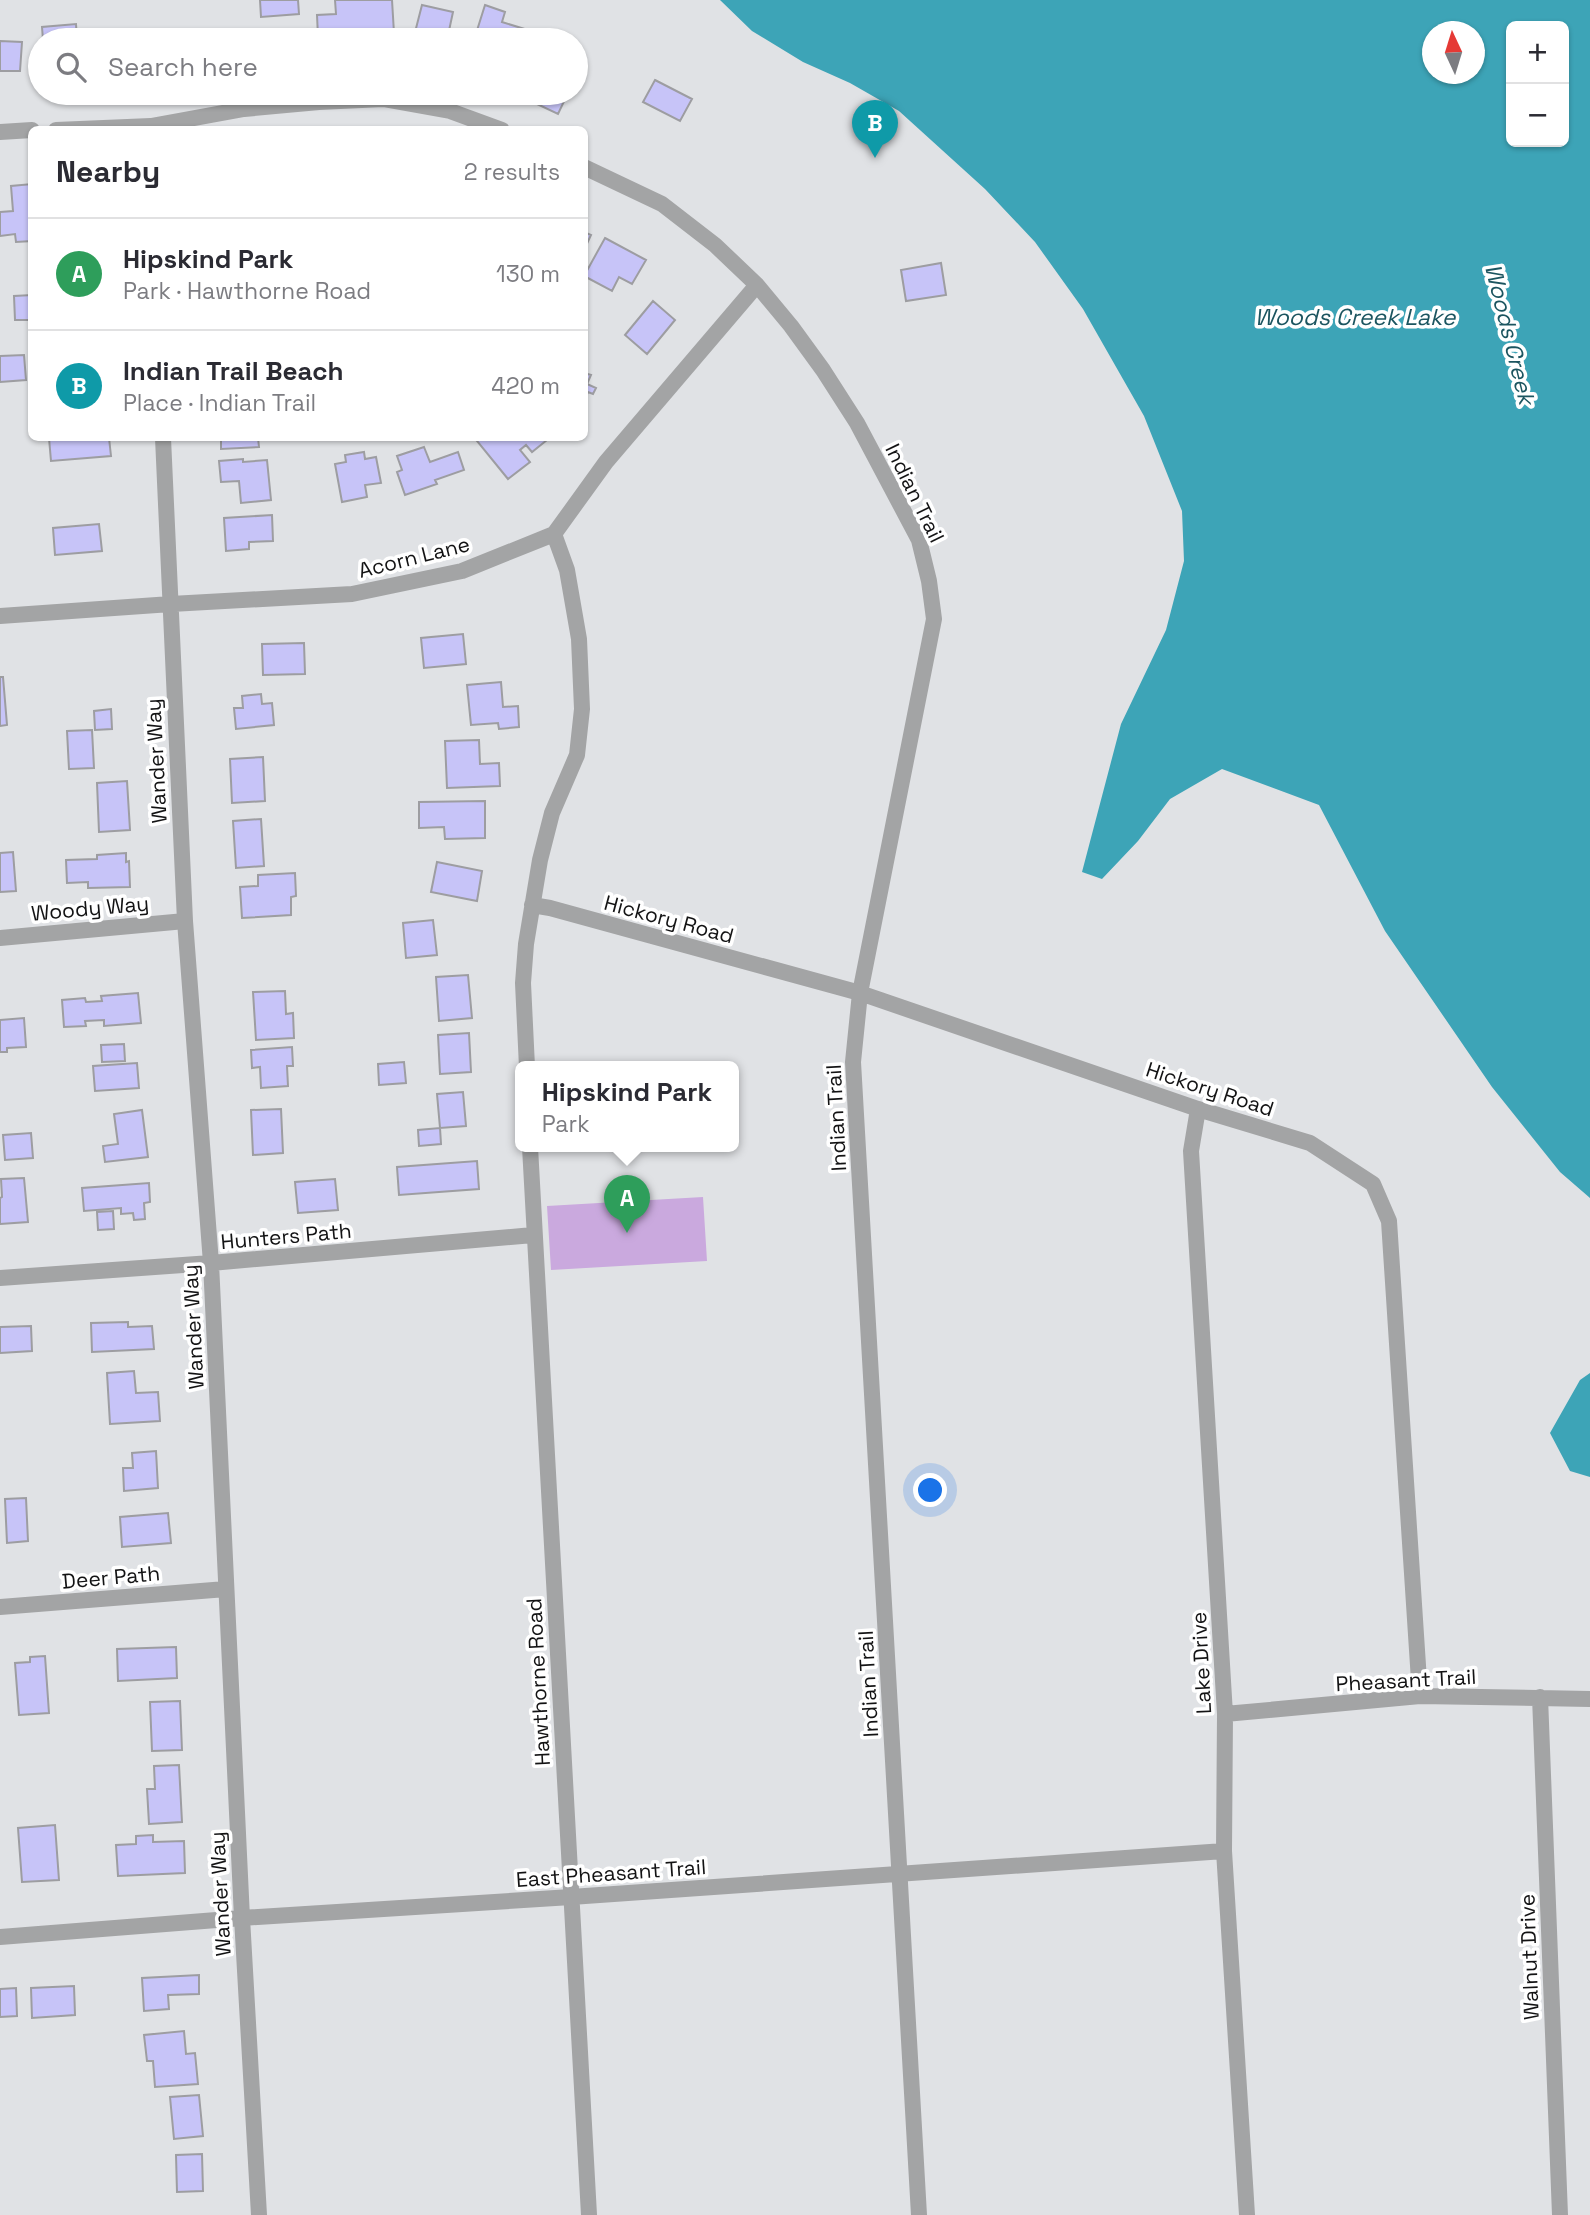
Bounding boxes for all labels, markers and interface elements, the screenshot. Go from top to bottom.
north arrow [1422,21,1485,84]
map controls [1506,21,1569,147]
button: + [1506,21,1569,84]
search box [28,28,588,105]
icon: search [52,48,90,86]
text: Search here [108,50,258,84]
button: − [1506,84,1569,147]
pin: B [852,100,898,158]
text: Nearby [56,152,160,191]
text: 2 results [464,157,560,187]
text: Hipskind Park [123,242,293,276]
text: A [72,259,86,289]
text: 130 m [496,259,560,289]
water label: Woods Creek [1478,261,1543,410]
text: Park · Hawthorne Road [123,276,371,306]
water label: Woods Creek Lake [1255,302,1457,332]
text: Indian Trail Beach [123,354,344,388]
text: B [71,371,87,401]
text: 420 m [491,371,560,401]
text: Place · Indian Trail [123,388,316,418]
street label: Indian Trail [879,439,951,547]
street label: Acorn Lane [356,530,472,584]
street label: Wander Way [139,698,173,824]
street label: Woody Way [30,889,150,927]
street label: Hickory Road [601,889,737,949]
street label: Hickory Road [1143,1056,1277,1122]
popup [515,1061,739,1152]
street label: Indian Trail [820,1064,852,1172]
text: Hipskind Park [542,1075,712,1109]
text: Park [542,1109,590,1139]
pin: A [604,1175,650,1233]
street label: Hunters Path [219,1217,353,1255]
street label: Wander Way [176,1264,210,1390]
your location [913,1473,947,1507]
street label: Deer Path [61,1559,161,1595]
street label: Hawthorne Road [520,1597,556,1767]
street label: Lake Drive [1185,1611,1217,1715]
street label: Indian Trail [852,1630,884,1738]
street label: Pheasant Trail [1335,1663,1477,1697]
street label: Wander Way [203,1831,237,1957]
street label: East Pheasant Trail [515,1853,707,1893]
street label: Walnut Drive [1513,1893,1545,2021]

